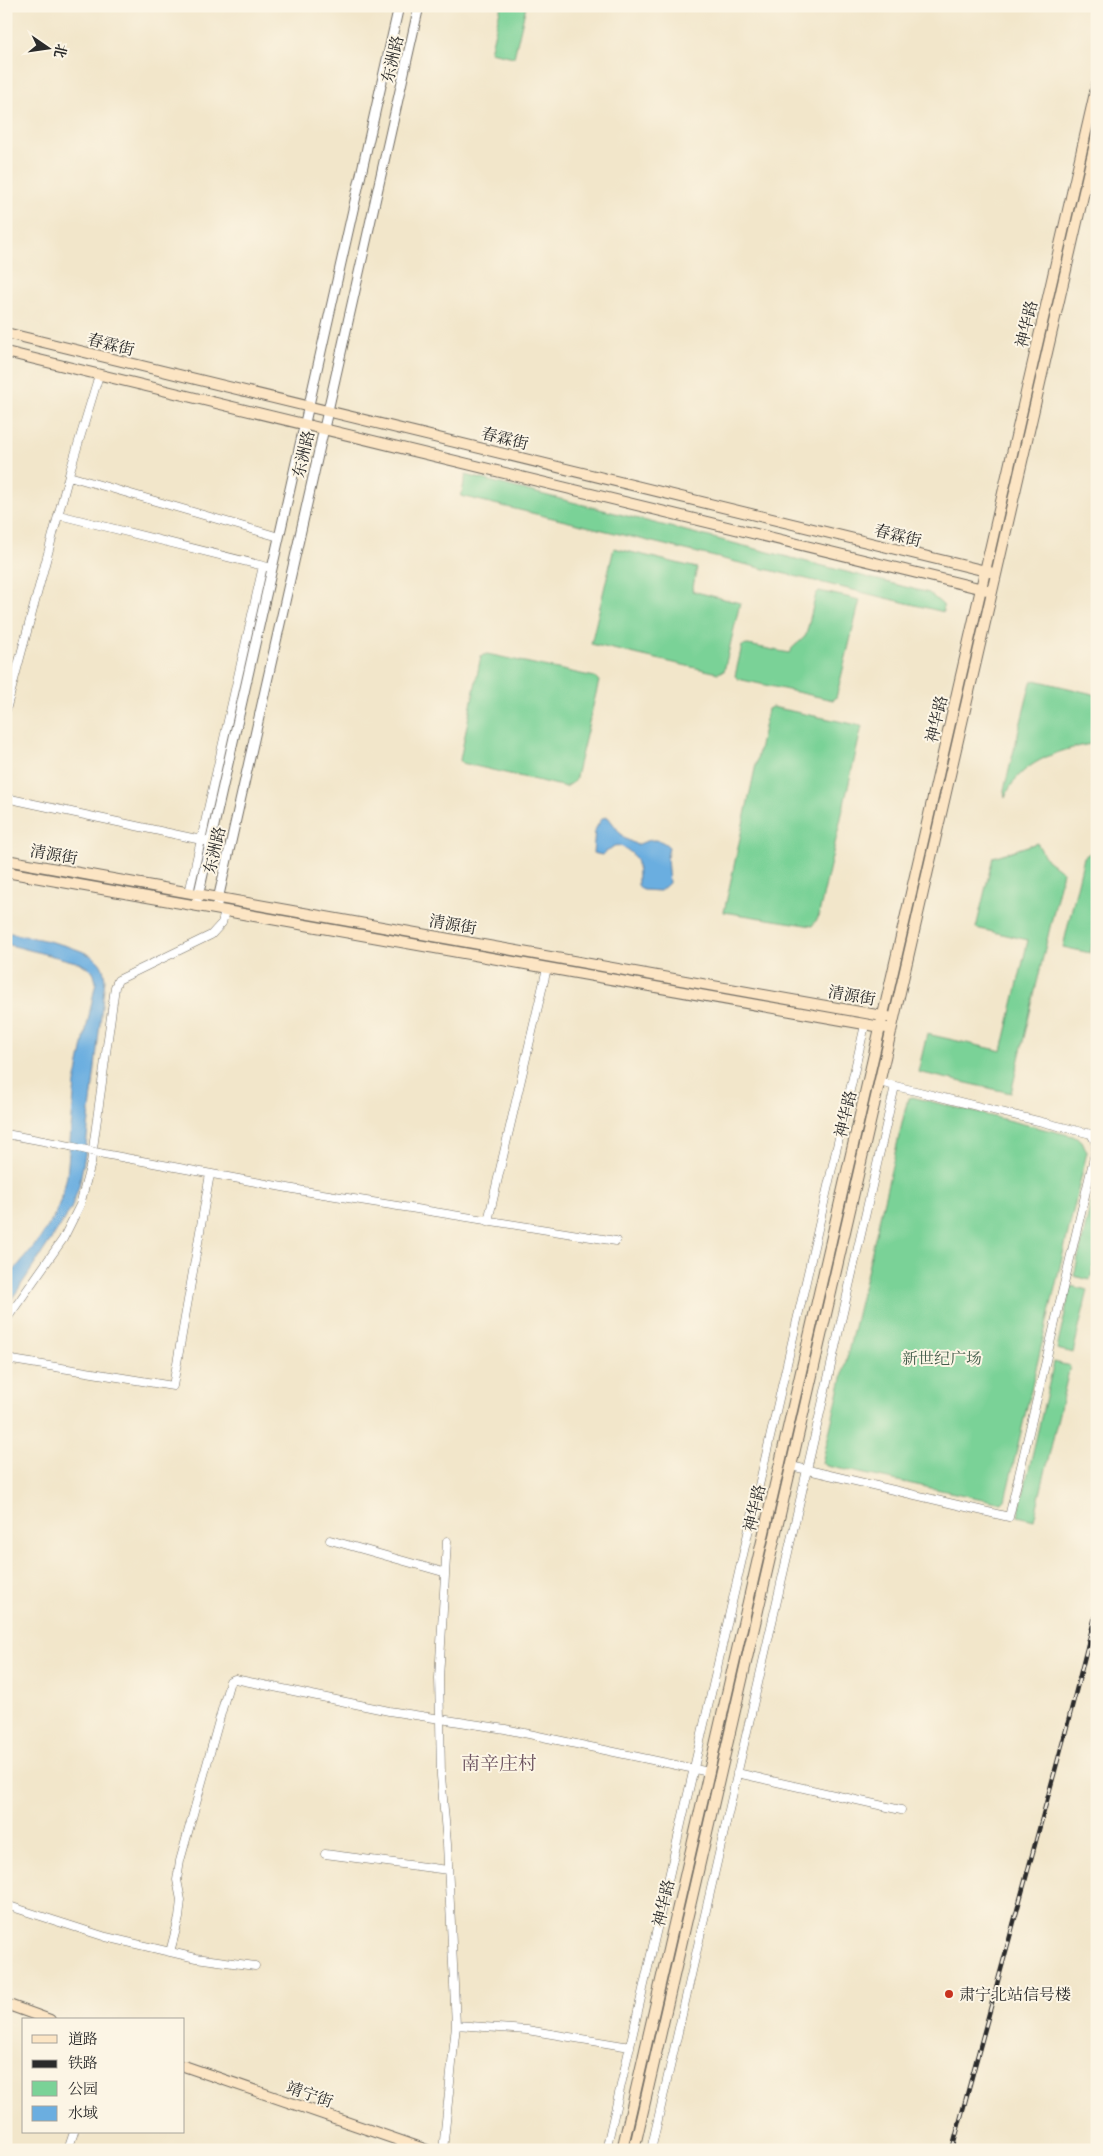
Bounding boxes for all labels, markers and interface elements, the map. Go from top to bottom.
north arrow [22,22,72,72]
street label: 东洲路 [378,34,408,85]
text: 北 [50,42,70,60]
street label: 神华路 [1012,299,1042,350]
street label: 春霖街 [85,329,136,360]
street label: 春霖街 [479,423,530,454]
street label: 东洲路 [289,429,319,480]
street label: 春霖街 [872,520,923,551]
street label: 神华路 [922,694,952,745]
street label: 东洲路 [200,825,230,876]
street label: 清源街 [28,841,79,869]
street label: 清源街 [427,911,478,939]
street label: 清源街 [826,982,877,1010]
street label: 神华路 [831,1089,861,1140]
park label: 新世纪广场 [902,1349,982,1369]
street label: 神华路 [740,1483,770,1534]
district label: 南辛庄村 [461,1752,537,1776]
street label: 神华路 [649,1878,679,1929]
place label: 肃宁北站信号楼 [959,1985,1071,2005]
marker: 肃宁北站信号楼 [943,1988,955,2000]
legend [22,2018,185,2134]
text: 道路 [68,2030,98,2049]
text: 铁路 [68,2054,98,2073]
street label: 靖宁街 [284,2078,336,2112]
text: 公园 [68,2080,98,2099]
text: 水域 [68,2104,98,2123]

